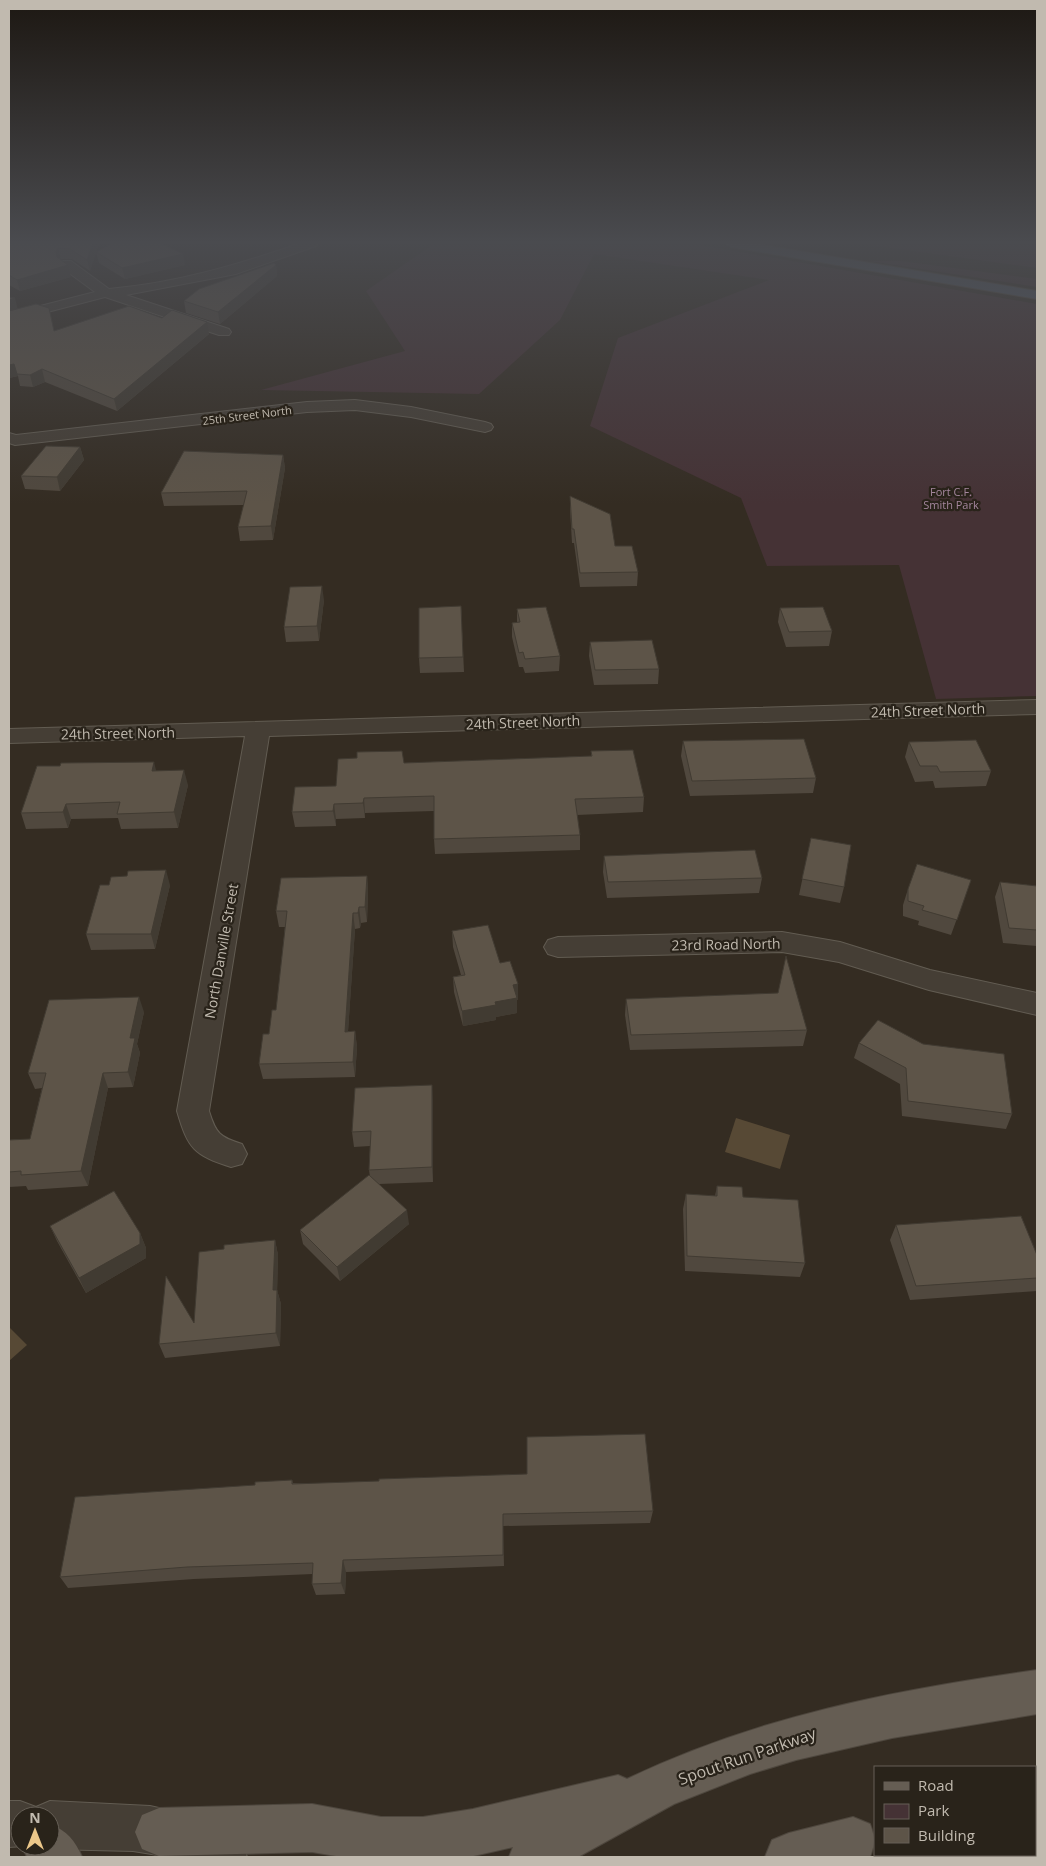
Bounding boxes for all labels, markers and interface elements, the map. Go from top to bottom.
street label: 25th Street North [202,402,292,428]
park label: Fort C.F. Smith Park [923,484,979,512]
street label: 24th Street North [871,699,985,721]
street label: 24th Street North [466,711,580,733]
street label: 24th Street North [61,723,175,743]
street label: North Danville Street [200,882,242,1020]
street label: 23rd Road North [671,934,781,954]
street label: Spout Run Parkway [675,1722,820,1790]
legend [874,1766,1036,1856]
text: Road [918,1775,954,1795]
text: Park [918,1800,949,1820]
north arrow [10,1806,60,1856]
text: N [29,1808,41,1827]
text: Building [918,1825,975,1845]

